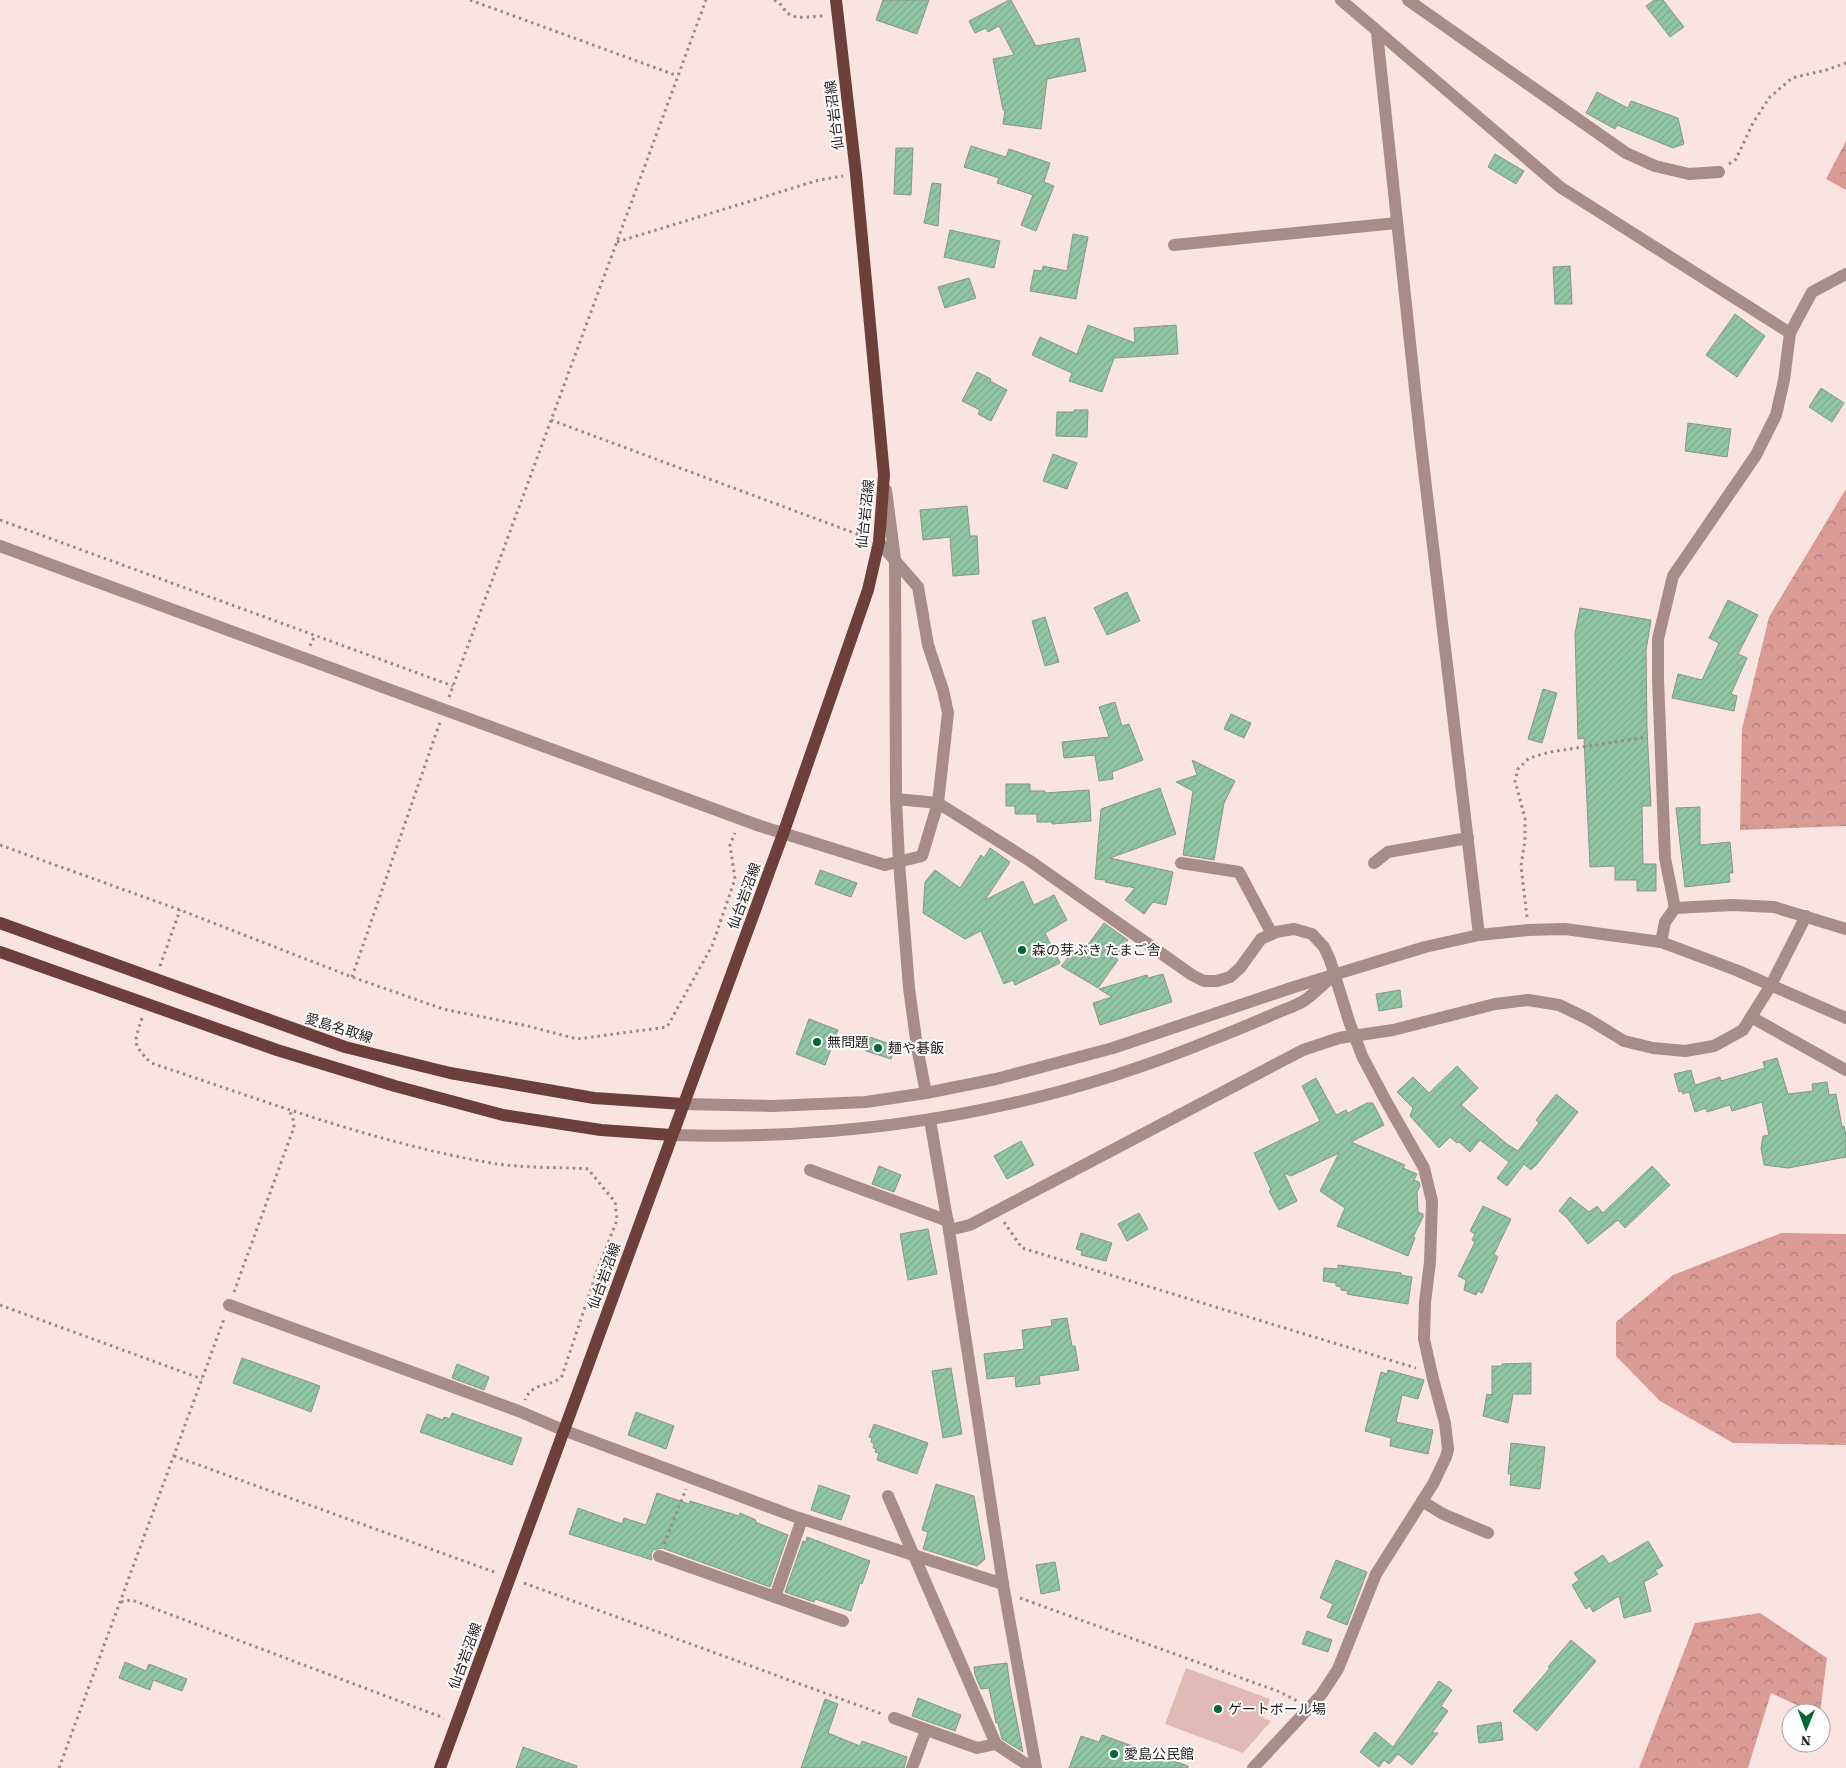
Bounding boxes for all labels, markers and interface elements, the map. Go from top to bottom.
street label: 仙台岩沼線 [820,79,848,151]
street label: 仙台岩沼線 [851,478,879,550]
street label: 仙台岩沼線 [723,860,765,932]
place label: 森の芽ぶき たまご舎 [1032,940,1161,960]
marker: 森の芽ぶき たまご舎 [1016,944,1028,956]
street label: 愛島名取線 [303,1008,375,1048]
place label: 無問題 [827,1032,869,1052]
marker: 無問題 [811,1036,823,1048]
place label: 麺や碁飯 [888,1038,944,1058]
marker: 麺や碁飯 [872,1042,884,1054]
street label: 仙台岩沼線 [583,1240,625,1312]
street label: 仙台岩沼線 [444,1620,486,1692]
place label: ゲートボール場 [1228,1699,1326,1719]
marker: ゲートボール場 [1212,1703,1224,1715]
north arrow [1781,1703,1831,1753]
text: N [1800,1731,1811,1751]
place label: 愛島公民館 [1124,1744,1194,1764]
marker: 愛島公民館 [1108,1748,1120,1760]

